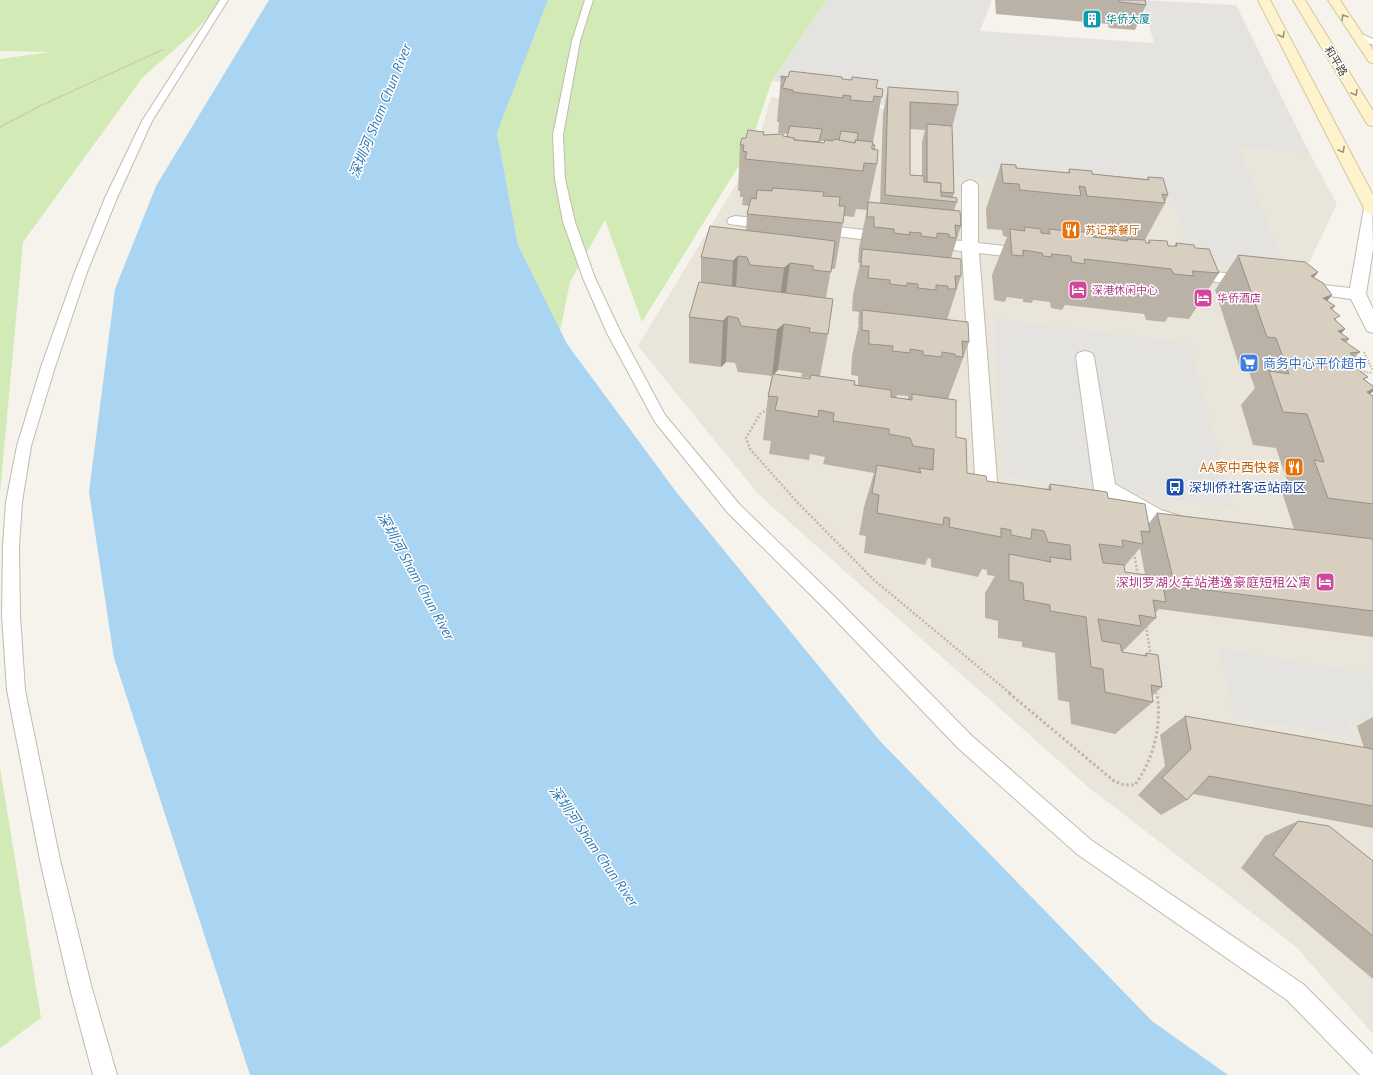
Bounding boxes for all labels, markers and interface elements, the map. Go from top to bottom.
building icon: 华侨大厦 [1081,8,1103,30]
place label: 华侨大厦 [1106,12,1150,26]
one-way arrow [1342,14,1349,21]
one-way arrow [1277,31,1285,38]
water label: 深圳河 Sham Chun River [345,40,416,181]
street label: 和平路 [1322,43,1350,79]
one-way arrow [1351,89,1358,96]
one-way arrow [1337,146,1344,153]
restaurant icon: 苏记茶餐厅 [1060,219,1082,241]
place label: 苏记茶餐厅 [1085,223,1140,237]
hotel icon: 深港休闲中心 [1067,279,1089,301]
place label: 深港休闲中心 [1092,283,1158,297]
hotel icon: 华侨酒店 [1192,287,1214,309]
place label: 华侨酒店 [1217,291,1261,305]
supermarket icon: 商务中心平价超市 [1238,352,1260,374]
place label: 商务中心平价超市 [1263,355,1367,372]
restaurant icon: AA家中西快餐 [1283,456,1305,478]
place label: AA家中西快餐 [1200,459,1280,476]
bus stop icon: 深圳侨社客运站南区 [1164,476,1186,498]
place label: 深圳侨社客运站南区 [1189,479,1306,496]
water label: 深圳河 Sham Chun River [373,509,459,644]
hotel icon: 深圳罗湖火车站港逸豪庭短租公寓 [1314,571,1336,593]
place label: 深圳罗湖火车站港逸豪庭短租公寓 [1116,574,1311,591]
water label: 深圳河 Sham Chun River [546,782,643,911]

